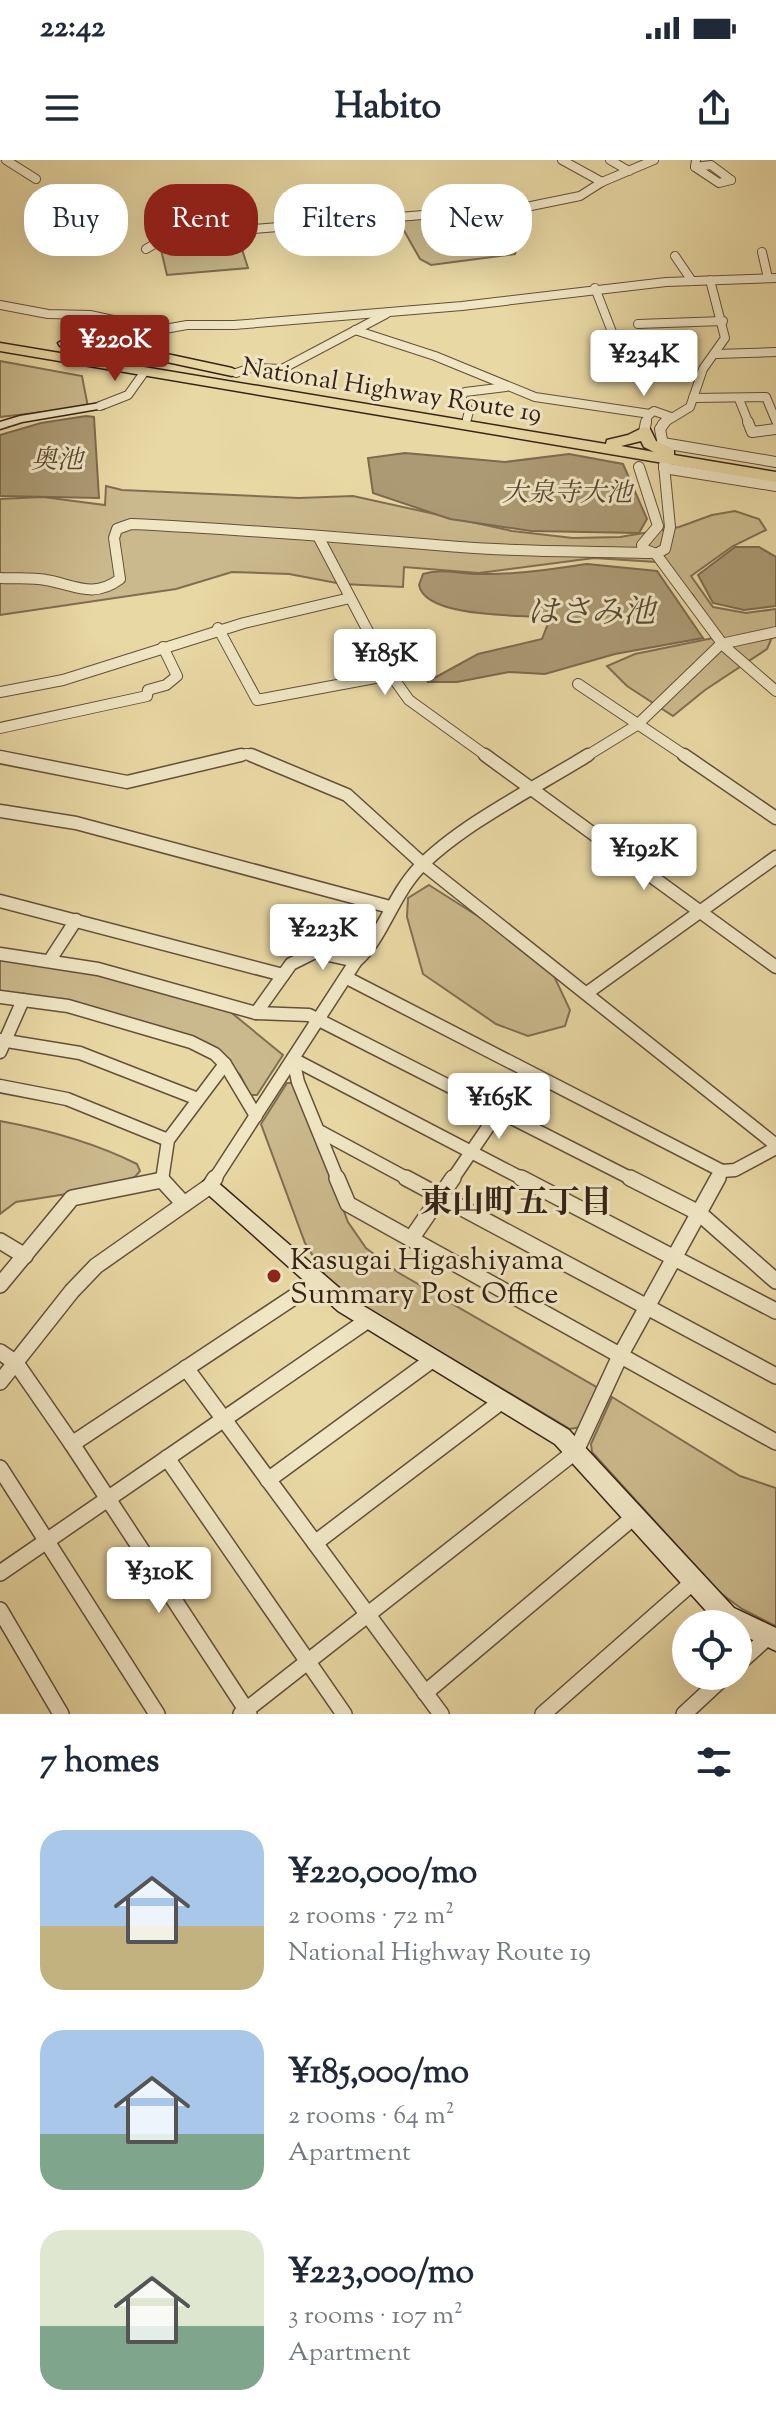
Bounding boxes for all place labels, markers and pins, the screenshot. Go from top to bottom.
pin: ¥220K [59,315,171,383]
pin: ¥234K [588,330,700,398]
pin: ¥185K [329,629,441,697]
pin: ¥192K [588,824,700,892]
pin: ¥223K [267,904,379,972]
pin: ¥165K [443,1073,555,1141]
place label: Kasugai Higashiyama Summary Post Office [290,1240,564,1317]
marker: Kasugai Higashiyama Summary Post Office [265,1267,283,1285]
pin: ¥310K [103,1547,215,1615]

